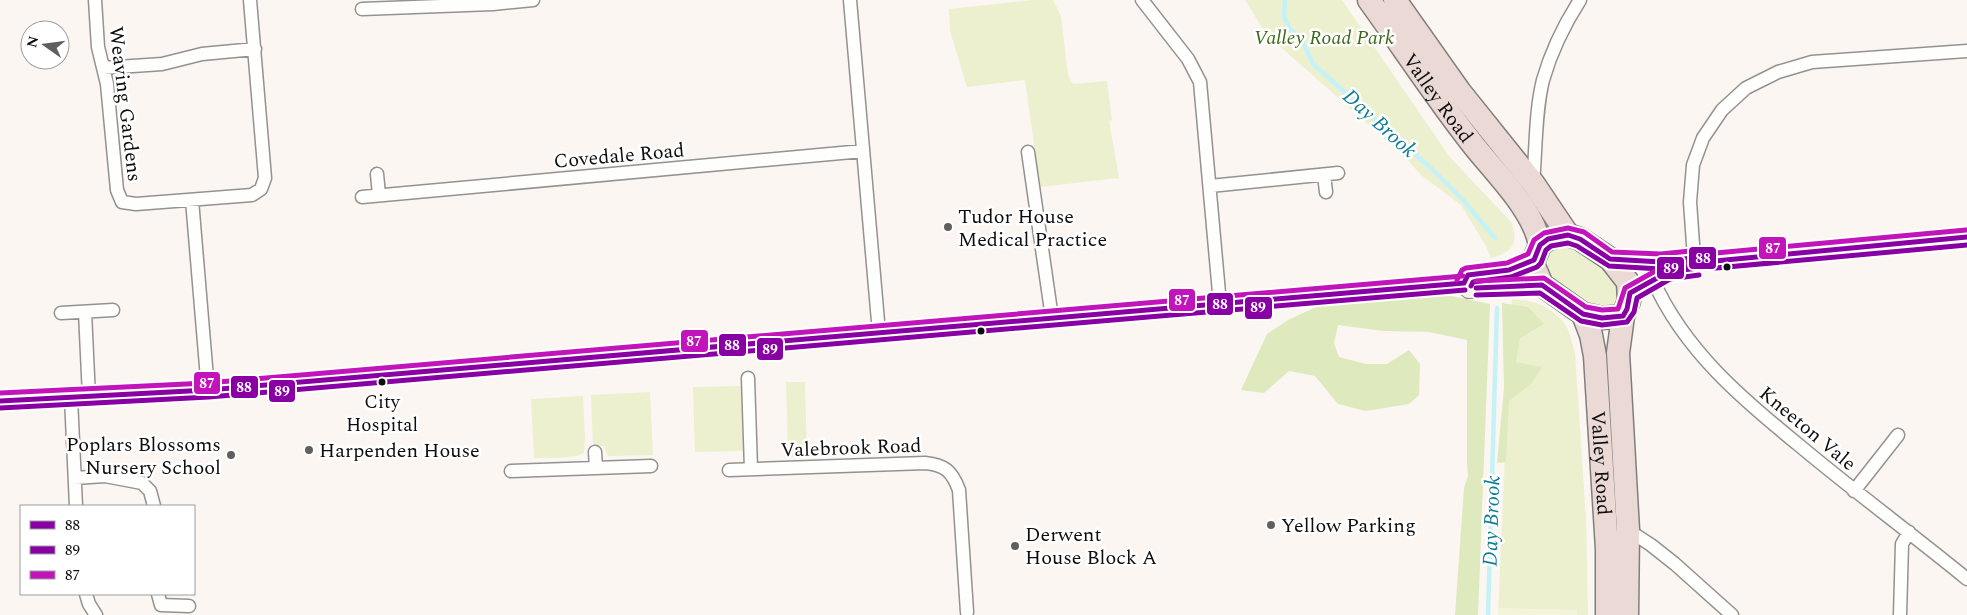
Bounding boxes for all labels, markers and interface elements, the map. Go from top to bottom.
north arrow [20,20,70,70]
park label: Valley Road Park [1254,23,1395,53]
street label: Weaving Gardens [101,25,149,184]
text: N [21,34,44,50]
street label: Valley Road [1395,47,1481,150]
water label: Day Brook [1335,81,1424,166]
street label: Covedale Road [552,135,686,177]
place label: Tudor House Medical Practice [958,202,1107,255]
marker: Tudor House Medical Practice [942,221,954,233]
line badge: 87 [1758,236,1787,260]
text: 87 [1765,238,1781,259]
line badge: 88 [1688,246,1717,270]
text: 88 [1695,248,1711,269]
line badge: 89 [1656,256,1685,280]
text: 89 [1663,258,1679,279]
unlabelled marker [1722,262,1732,272]
line badge: 87 [1168,288,1196,312]
text: 87 [1174,290,1190,311]
line badge: 88 [1206,292,1234,316]
text: 88 [1212,294,1228,315]
line badge: 89 [1244,296,1273,320]
text: 89 [1250,297,1266,318]
unlabelled marker [976,326,986,336]
line badge: 87 [680,329,709,353]
text: 87 [686,331,702,352]
line badge: 88 [718,333,747,357]
text: 88 [724,335,740,356]
line badge: 89 [756,337,784,361]
text: 89 [762,339,778,360]
line badge: 87 [193,371,221,395]
text: 87 [199,373,215,394]
line badge: 88 [230,375,259,399]
text: 88 [236,377,252,398]
marker: City Hospital [377,377,387,387]
line badge: 89 [268,379,296,403]
street label: Kneeton Vale [1752,379,1863,478]
text: 89 [274,381,290,402]
place label: City Hospital [346,388,418,440]
street label: Valley Road [1582,410,1619,516]
place label: Poplars Blossoms Nursery School [66,430,221,483]
street label: Valebrook Road [780,431,922,465]
place label: Harpenden House [319,436,480,466]
marker: Harpenden House [303,444,315,456]
marker: Poplars Blossoms Nursery School [225,449,237,461]
water label: Day Brook [1474,475,1510,567]
legend [20,505,195,595]
place label: Yellow Parking [1281,511,1416,541]
text: 88 [65,514,80,537]
marker: Yellow Parking [1265,519,1277,531]
place label: Derwent House Block A [1025,520,1157,573]
text: 89 [65,539,80,562]
marker: Derwent House Block A [1009,540,1021,552]
text: 87 [65,564,80,587]

